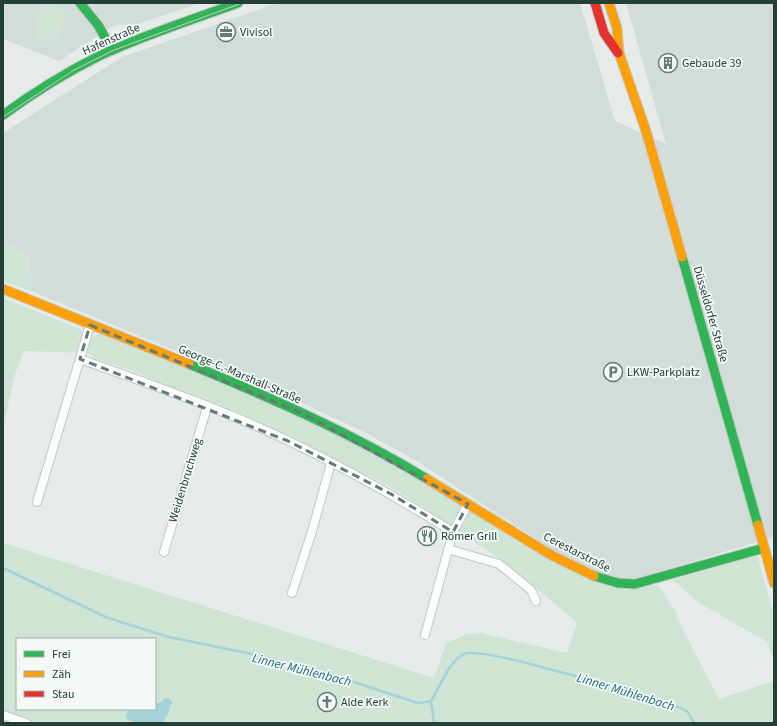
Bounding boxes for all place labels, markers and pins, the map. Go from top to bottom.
office icon: Vivisol [215,21,237,43]
place label: Vivisol [240,24,272,41]
building icon: Gebaude 39 [657,52,679,74]
place label: Gebaude 39 [682,55,741,72]
parking icon: LKW-Parkplatz [602,361,624,383]
place label: LKW-Parkplatz [627,364,700,381]
restaurant icon: Römer Grill [416,525,438,547]
place label: Römer Grill [441,528,497,545]
church icon: Alde Kerk [316,691,338,713]
place label: Alde Kerk [341,694,389,711]

